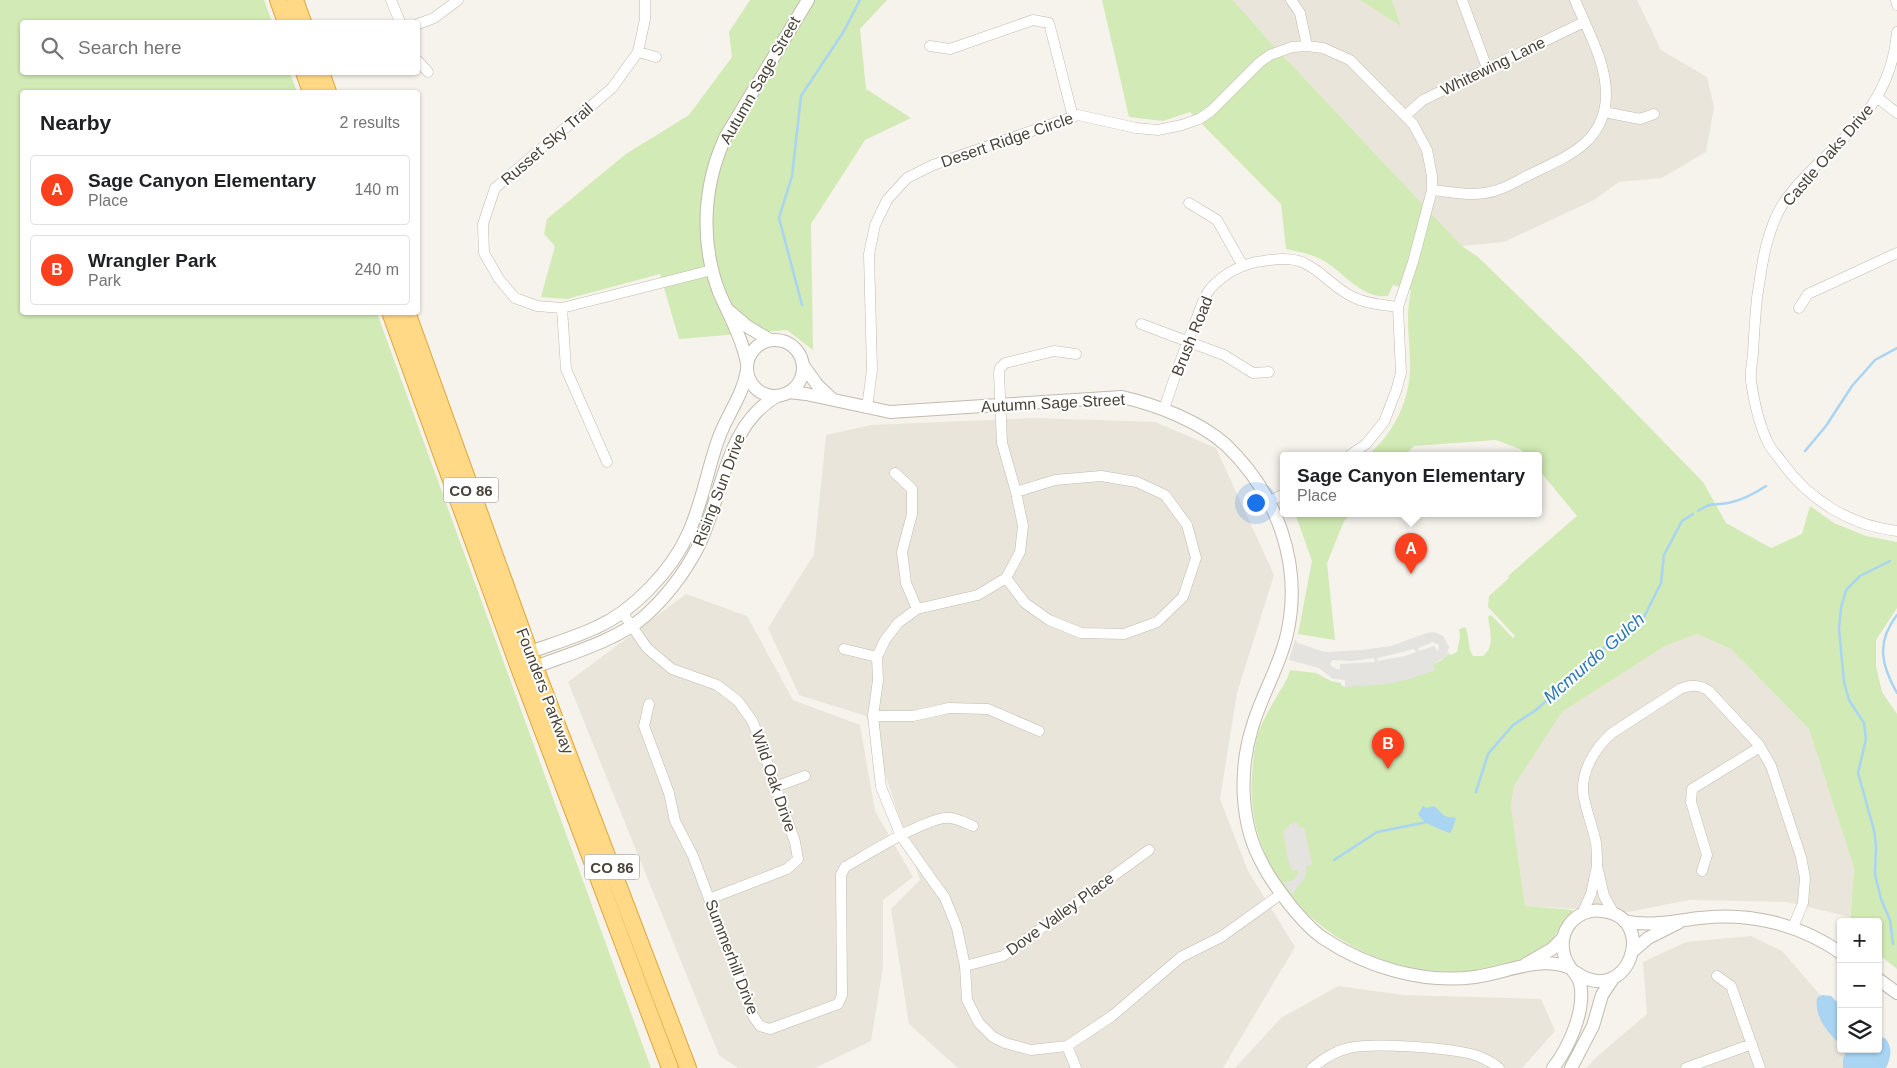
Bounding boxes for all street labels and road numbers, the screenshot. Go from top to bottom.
street label: Autumn Sage Street [717,13,804,147]
street label: Whitewing Lane [1438,33,1548,99]
street label: Russet Sky Trail [498,100,596,188]
street label: Castle Oaks Drive [1779,101,1877,209]
street label: Desert Ridge Circle [939,109,1075,171]
street label: Brush Road [1168,294,1216,378]
street label: Autumn Sage Street [981,391,1126,415]
street label: Rising Sun Drive [690,431,748,549]
road number: CO 86 [444,478,498,502]
street label: Founders Parkway [513,626,577,756]
street label: Wild Oak Drive [749,728,799,834]
road number: CO 86 [584,854,640,880]
street label: Dove Valley Place [1003,869,1117,959]
street label: Summerhill Drive [702,897,762,1017]

